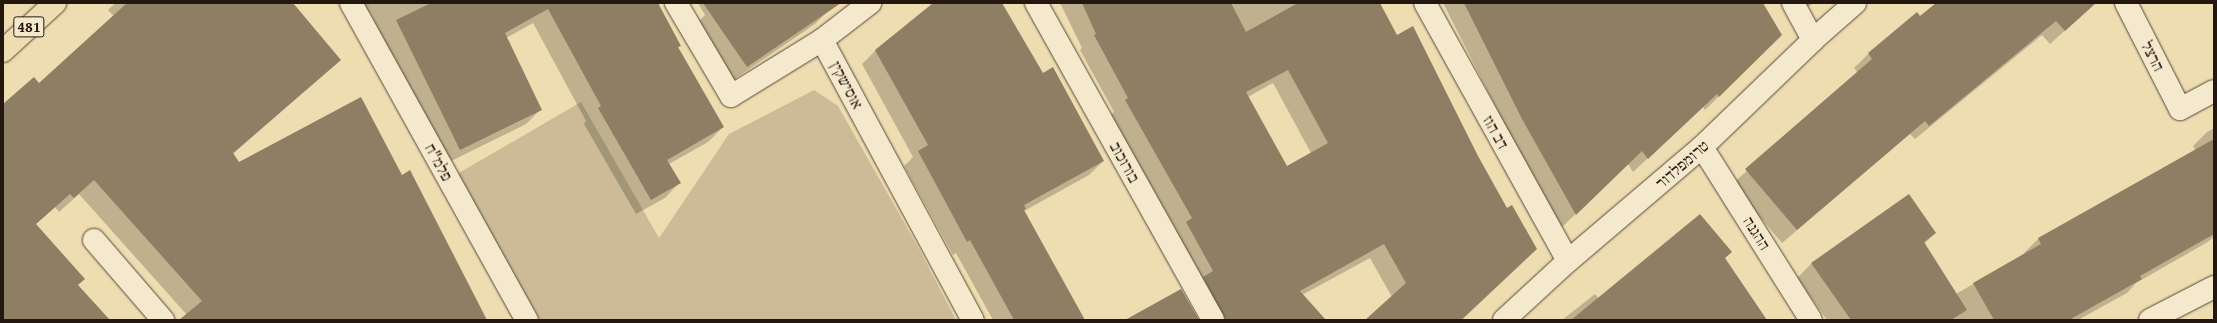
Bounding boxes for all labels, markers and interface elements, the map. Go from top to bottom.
road number: 481 [13,14,45,40]
street label: הרצל [2137,38,2169,74]
street label: אוסישקין [827,58,867,112]
street label: דב הוז [1479,112,1513,152]
street label: טרומפלדור [1652,136,1712,192]
street label: בורוכוב [1106,138,1144,186]
street label: פלמ"ח [421,140,457,184]
street label: ההגנה [1739,213,1775,253]

